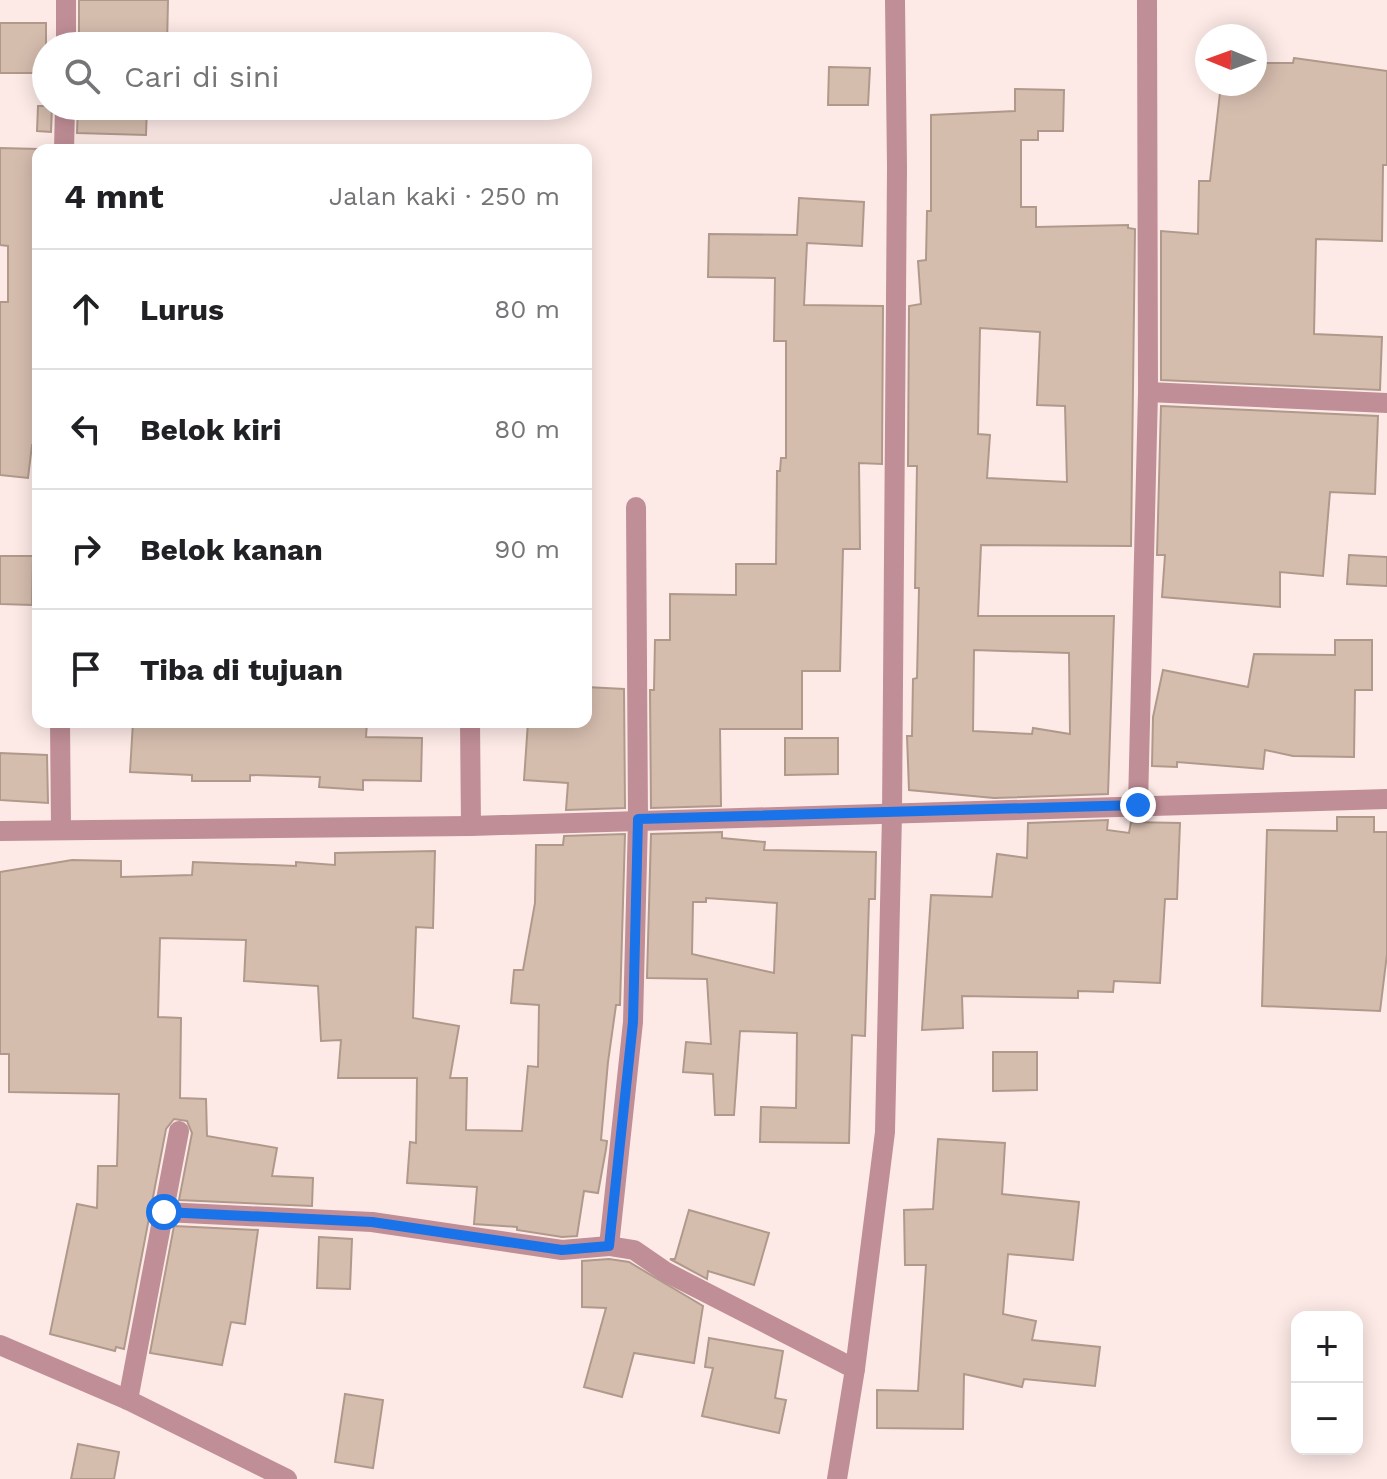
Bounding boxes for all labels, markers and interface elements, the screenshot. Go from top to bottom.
north arrow [1195,24,1267,96]
search box [32,32,592,120]
icon: search [60,54,104,98]
text: Cari di sini [124,59,279,94]
text: 4 mnt [64,176,164,216]
text: Jalan kaki · 250 m [329,181,560,211]
icon: ahead [64,287,108,331]
text: Lurus [140,292,224,327]
text: 80 m [494,294,560,324]
icon: left [64,407,108,451]
text: Belok kiri [140,412,282,447]
text: 80 m [494,414,560,444]
icon: right [64,527,108,571]
text: Belok kanan [140,532,323,567]
text: 90 m [494,534,560,564]
icon: arrive [64,647,108,691]
text: Tiba di tujuan [140,652,343,687]
route end [1120,787,1156,823]
route start [146,1194,182,1230]
map controls [1291,1311,1363,1455]
button: + [1291,1311,1363,1383]
button: − [1291,1383,1363,1455]

